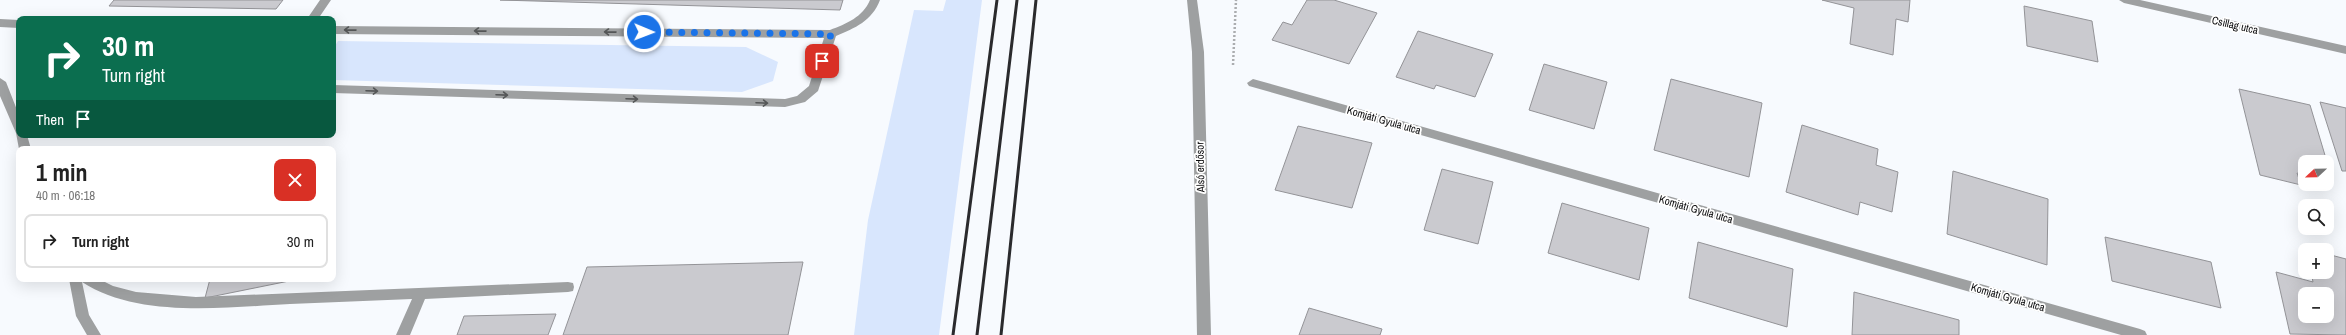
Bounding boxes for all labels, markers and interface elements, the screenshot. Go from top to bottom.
position arrow [623,11,665,53]
street label: Csillag utca [2210,13,2260,37]
one-way arrow [344,26,357,34]
text: 30 m [102,27,154,65]
one-way arrow [474,27,487,35]
one-way arrow [604,28,617,36]
icon: right [36,32,88,84]
pin [805,44,839,78]
icon: arrive [811,50,833,72]
text: Turn right [102,63,165,88]
one-way arrow [365,87,378,94]
one-way arrow [495,91,508,98]
one-way arrow [625,95,638,103]
one-way arrow [755,99,768,107]
street label: Komjáti Gyula utca [1345,103,1423,137]
icon: arrive [72,108,94,130]
text: Then [36,109,64,130]
street label: Alsó erdősor [1193,142,1207,193]
north arrow [2298,155,2334,191]
map controls [2298,155,2334,323]
text: 1 min [36,156,87,188]
button: close [274,159,316,201]
text: 40 m · 06:18 [36,187,95,204]
street label: Komjáti Gyula utca [1657,192,1735,226]
button: search [2298,199,2334,235]
icon: right [38,230,60,252]
text: Turn right [72,231,129,252]
text: 30 m [287,231,314,252]
button: + [2298,243,2334,279]
street label: Komjáti Gyula utca [1969,280,2047,314]
button: − [2298,287,2334,323]

